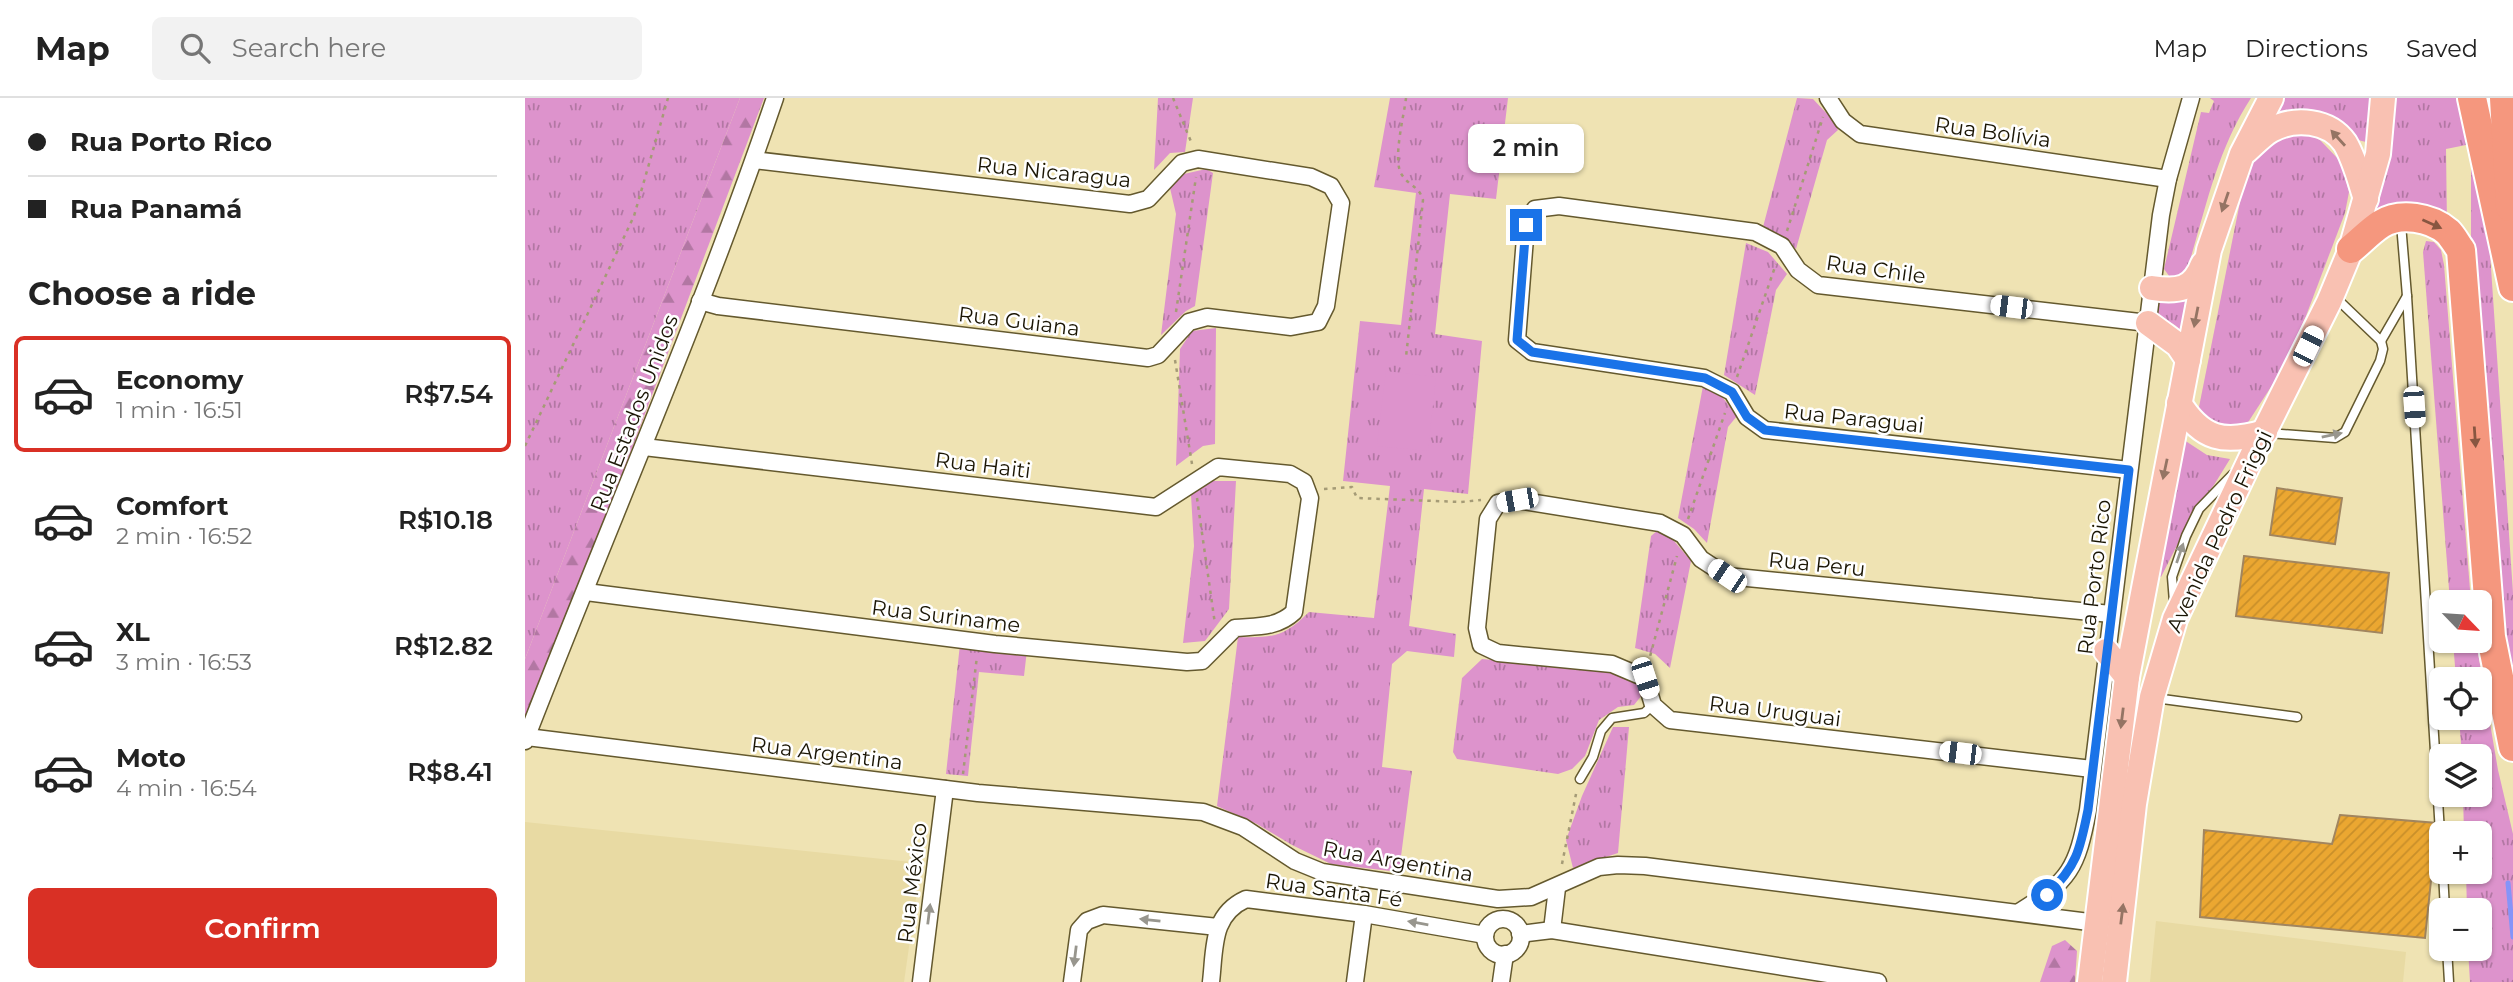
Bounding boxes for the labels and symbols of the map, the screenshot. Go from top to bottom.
street label: Rua Bolívia [1933,111,2053,153]
callout: 2 min [1468,123,1584,172]
one-way arrow [2330,129,2346,147]
street label: Rua Nicaragua [976,151,1132,193]
one-way arrow [2219,192,2230,213]
route end [1510,209,1542,241]
one-way arrow [2422,219,2443,230]
street label: Rua Chile [1825,250,1927,288]
car [1989,294,2034,320]
street label: Rua Guiana [957,301,1081,341]
one-way arrow [2190,306,2201,328]
street label: Rua Estados Unidos [585,311,683,515]
car [2290,323,2327,369]
car [2403,385,2426,429]
street label: Rua Paraguai [1783,398,1925,438]
street label: Avenida Pedro Friggi [2161,426,2277,636]
one-way arrow [2470,426,2481,448]
one-way arrow [2321,430,2343,441]
street label: Rua Haiti [934,447,1032,483]
one-way arrow [2160,458,2171,480]
car [1495,486,1540,514]
street label: Rua Porto Rico [2072,498,2116,656]
one-way arrow [2175,542,2186,563]
street label: Rua Peru [1767,546,1867,582]
car [1704,556,1751,596]
north arrow [2429,590,2492,653]
street label: Rua Suriname [870,594,1022,638]
car [1629,655,1662,701]
street label: Rua Uruguai [1708,690,1842,732]
one-way arrow [2116,707,2127,729]
street label: Rua Argentina [750,731,904,775]
car [1938,740,1983,766]
street label: Rua México [892,821,932,945]
street label: Rua Argentina [1321,835,1475,887]
street label: Rua Santa Fé [1264,868,1404,912]
route start [2031,879,2063,911]
one-way arrow [924,903,935,925]
one-way arrow [2116,903,2127,925]
one-way arrow [1139,914,1161,925]
one-way arrow [1407,917,1429,928]
one-way arrow [1070,945,1081,967]

